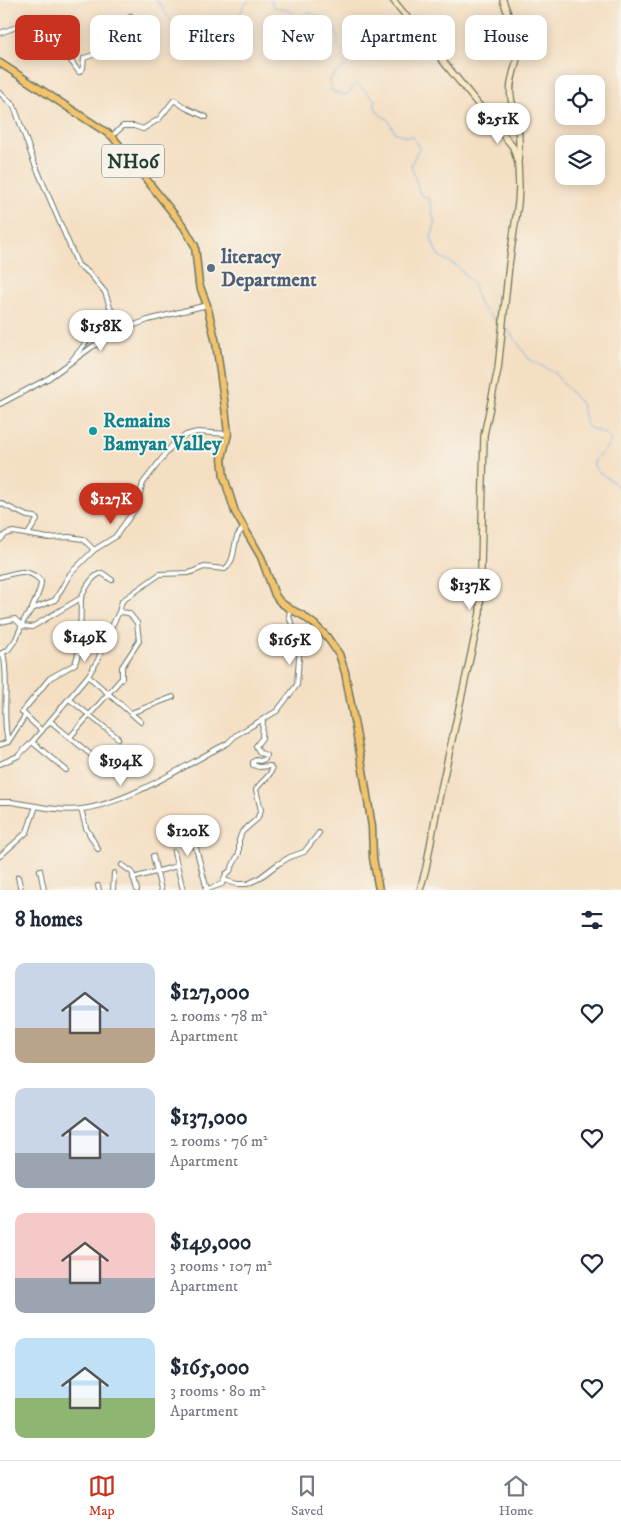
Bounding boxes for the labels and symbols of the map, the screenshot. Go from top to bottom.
pin: $251K [463,102,533,145]
road number: NH06 [102,144,164,178]
place label: literacy Department [220,245,317,293]
marker: literacy Department [205,262,217,274]
pin: $158K [66,310,136,352]
place label: Remains Bamyan Valley [103,409,222,457]
marker: Remains Bamyan Valley [87,425,99,437]
pin: $127K [76,482,146,525]
pin: $137K [435,568,505,611]
pin: $149K [50,620,120,663]
pin: $165K [255,624,325,666]
pin: $194K [86,744,156,787]
pin: $120K [153,814,223,857]

